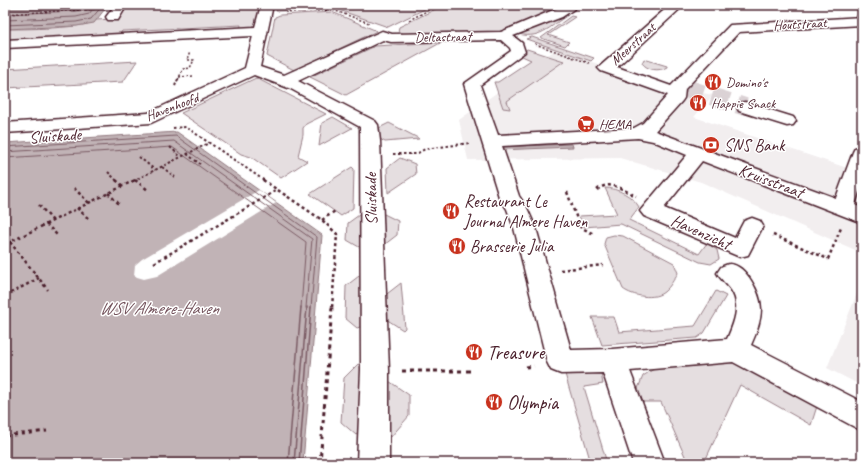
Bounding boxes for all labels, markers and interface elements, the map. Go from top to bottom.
street label: Houtstraat [773,14,829,34]
street label: Meerstraat [607,18,660,69]
street label: Deltastraat [415,28,474,46]
restaurant icon: Domino's [703,72,723,92]
place label: Domino's [726,74,769,91]
street label: Havenhoofd [143,88,203,125]
restaurant icon: Happie Snack [688,93,708,113]
place label: Happie Snack [711,95,776,112]
supermarket icon: HEMA [576,114,596,134]
place label: HEMA [599,116,632,133]
street label: Sluiskade [28,124,83,148]
bank icon: SNS Bank [701,135,721,155]
place label: SNS Bank [724,135,786,156]
street label: Kruisstraat [736,159,808,204]
street label: Sluiskade [360,171,382,225]
place label: Restaurant Le Journal Almere Haven [463,191,588,232]
restaurant icon: Restaurant Le Journal Almere Haven [441,201,461,221]
street label: Havenzicht [668,210,736,255]
restaurant icon: Brasserie Julia [447,236,467,256]
place label: Brasserie Julia [470,236,555,257]
water label: WSV Almere-Haven [100,297,220,319]
place label: Treasure [487,340,546,365]
restaurant icon: Treasure [464,342,484,362]
place label: Olympia [507,390,560,415]
restaurant icon: Olympia [484,392,504,412]

